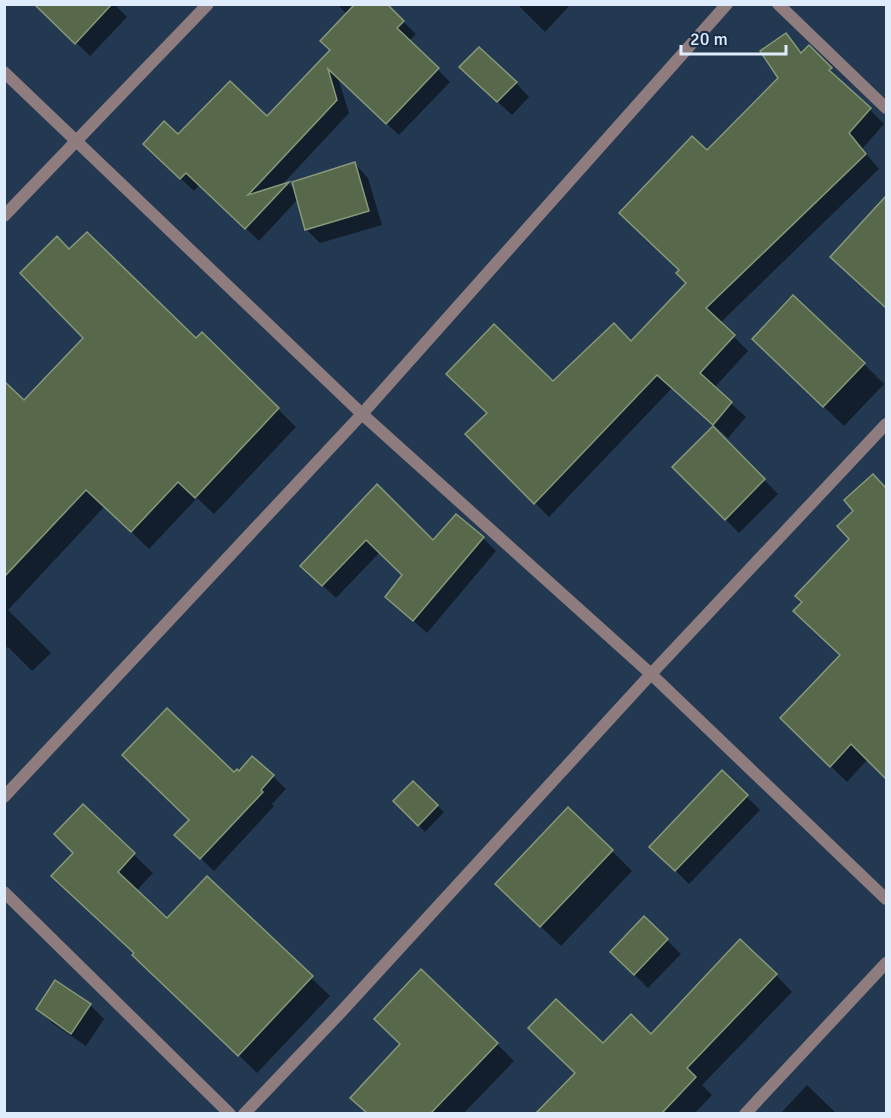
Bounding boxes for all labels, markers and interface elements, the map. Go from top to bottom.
scale bar [681,18,786,56]
text: 20 m [690,28,728,50]

